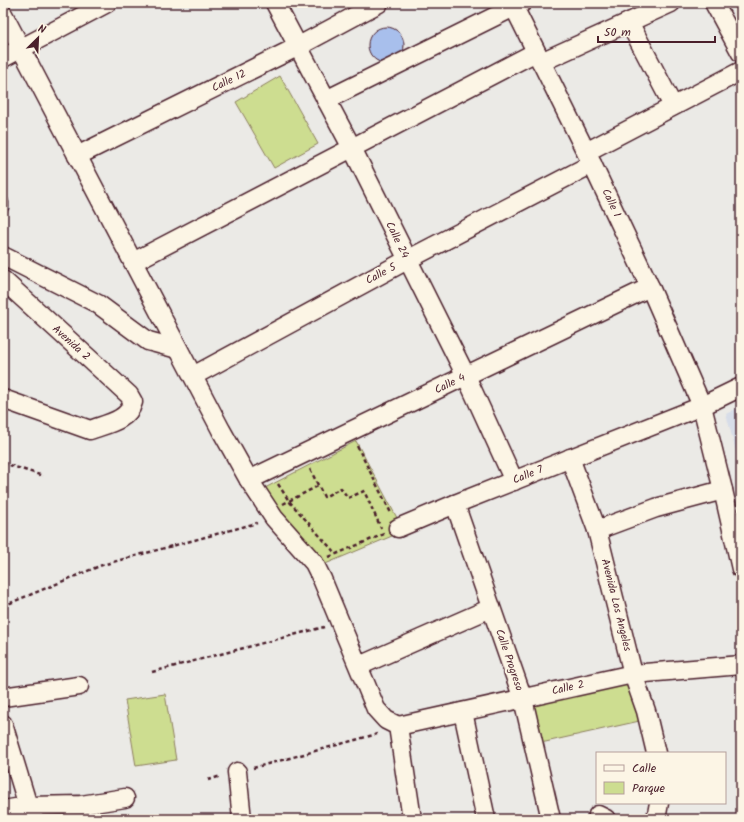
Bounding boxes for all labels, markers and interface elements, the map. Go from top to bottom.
north arrow [18,18,58,58]
scale bar [598,18,715,44]
text: N [35,20,49,39]
text: 50 m [604,23,631,42]
street label: Calle 12 [209,65,249,97]
street label: Calle 1 [597,186,625,220]
street label: Calle 24 [380,219,414,261]
street label: Calle 5 [362,258,400,290]
street label: Avenida 2 [48,321,94,365]
street label: Calle 4 [431,369,469,399]
street label: Calle 7 [510,460,547,489]
street label: Avenida Los Angeles [596,557,636,654]
street label: Calle Progreso [490,627,528,693]
street label: Calle 2 [550,676,586,700]
legend [596,752,726,804]
text: Calle [632,759,657,778]
text: Parque [632,779,666,798]

